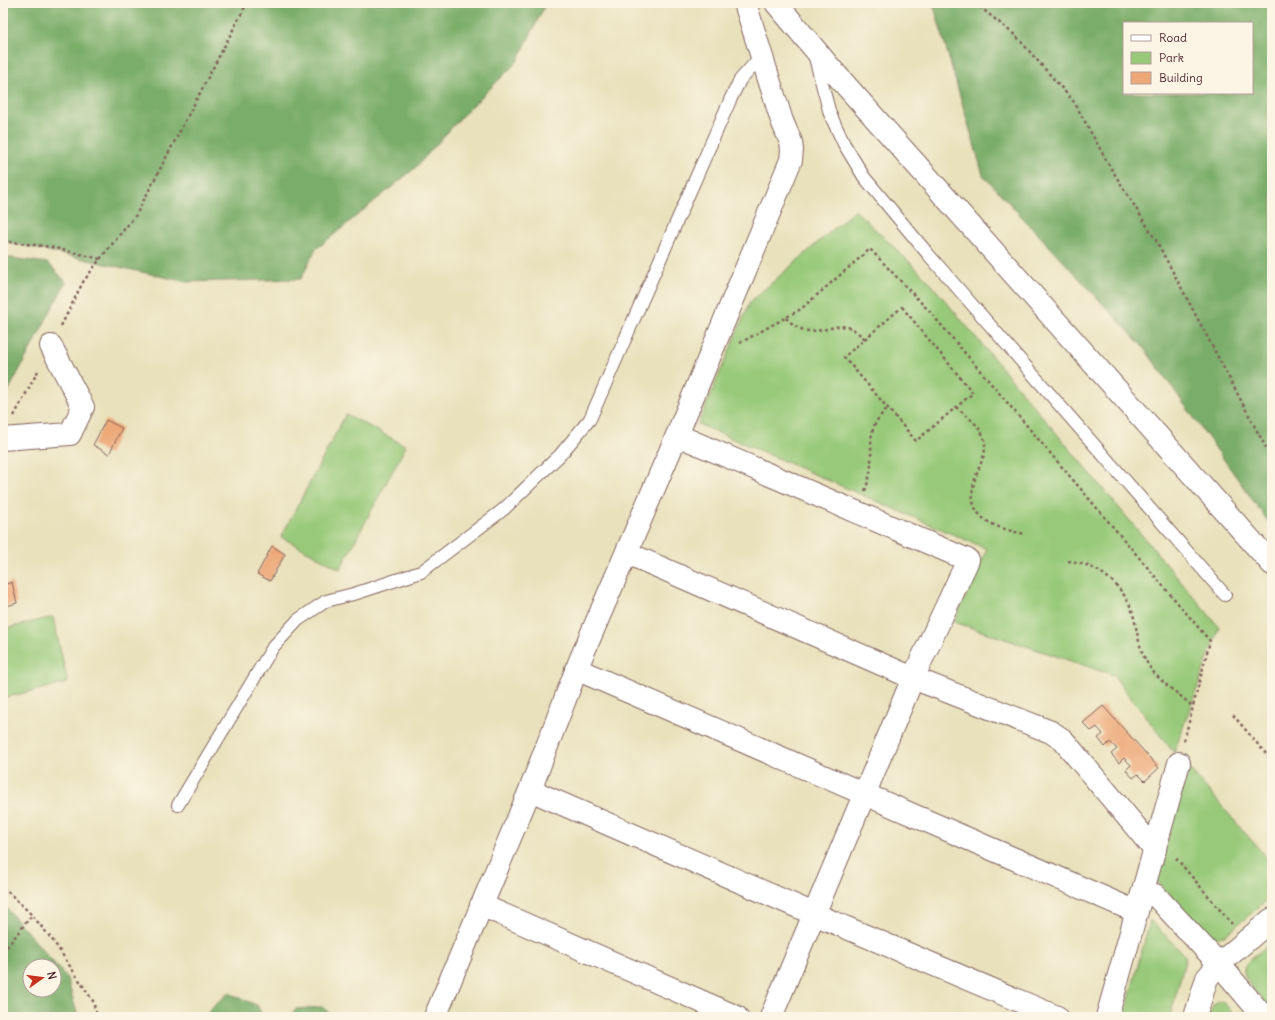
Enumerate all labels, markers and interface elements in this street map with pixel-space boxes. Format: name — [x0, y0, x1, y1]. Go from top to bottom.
legend — [1123, 22, 1253, 94]
text: Road — [1159, 30, 1187, 45]
text: Park — [1159, 50, 1184, 65]
text: Building — [1159, 70, 1203, 85]
north arrow — [22, 958, 62, 998]
text: N — [44, 970, 59, 981]

